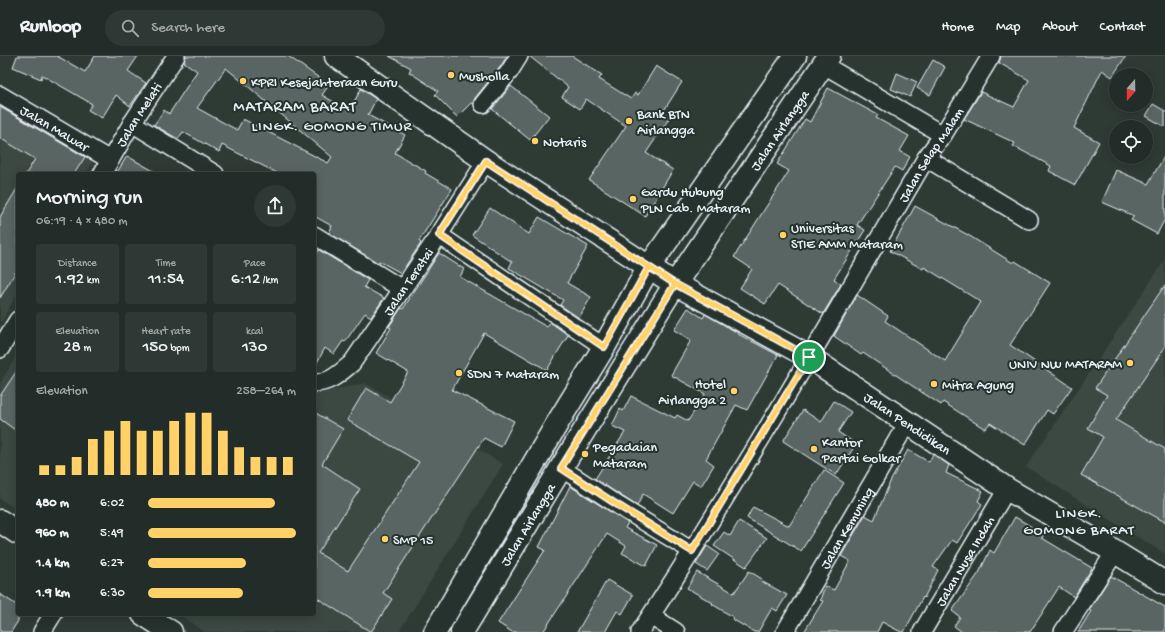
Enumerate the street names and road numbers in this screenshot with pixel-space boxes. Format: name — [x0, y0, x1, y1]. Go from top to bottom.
street label: Jalan Melati — [114, 80, 167, 151]
street label: Jalan Airlangga — [748, 87, 815, 175]
street label: Jalan Mawar — [16, 103, 92, 157]
street label: Jalan Selap Malam — [896, 105, 969, 206]
street label: Jalan Teratai — [381, 245, 439, 320]
street label: Jalan Pendidikan — [860, 390, 953, 460]
street label: Jalan Airlangga — [498, 480, 561, 570]
street label: Jalan Kemuning — [818, 485, 879, 573]
street label: Jalan Nusa Indah — [933, 514, 1000, 610]

